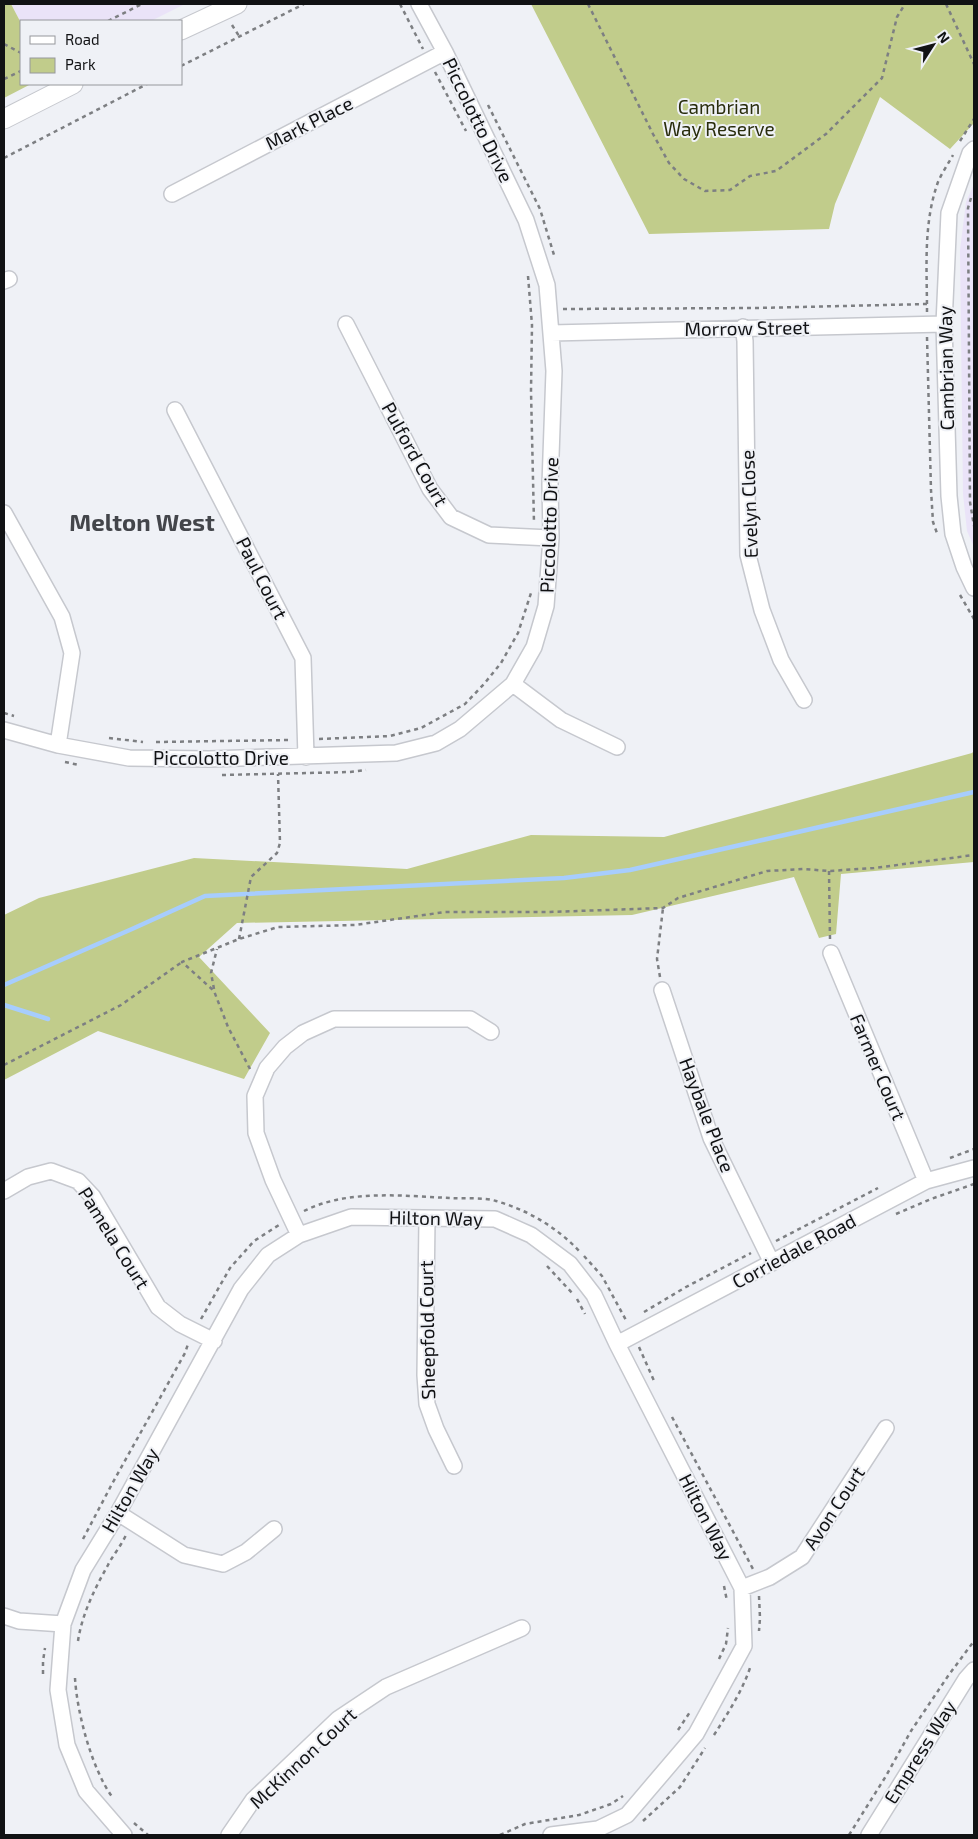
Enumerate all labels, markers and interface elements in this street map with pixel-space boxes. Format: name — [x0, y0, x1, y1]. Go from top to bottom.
legend — [20, 20, 182, 85]
north arrow — [908, 20, 958, 70]
text: N — [934, 28, 954, 46]
text: Road — [65, 30, 100, 48]
street label: Piccolotto Drive — [438, 54, 519, 186]
text: Park — [65, 55, 96, 73]
street label: Mark Place — [261, 91, 356, 154]
park label: Cambrian Way Reserve — [663, 95, 775, 140]
street label: Cambrian Way — [933, 305, 958, 431]
street label: Morrow Street — [684, 315, 810, 340]
street label: Pulford Court — [377, 398, 453, 510]
street label: Evelyn Close — [735, 449, 762, 559]
street label: Piccolotto Drive — [535, 457, 562, 593]
district label: Melton West — [69, 507, 215, 536]
street label: Paul Court — [232, 533, 293, 623]
street label: Piccolotto Drive — [153, 746, 289, 769]
street label: Farmer Court — [846, 1010, 911, 1124]
street label: Haybale Place — [675, 1054, 740, 1175]
street label: Pamela Court — [74, 1182, 155, 1293]
street label: Hilton Way — [389, 1205, 483, 1230]
street label: Corriedale Road — [728, 1208, 860, 1293]
street label: Sheepfold Court — [414, 1260, 439, 1400]
street label: Hilton Way — [96, 1443, 163, 1536]
street label: Avon Court — [798, 1462, 869, 1554]
street label: Hilton Way — [675, 1470, 738, 1564]
street label: Empress Way — [879, 1696, 960, 1808]
street label: McKinnon Court — [245, 1702, 361, 1813]

